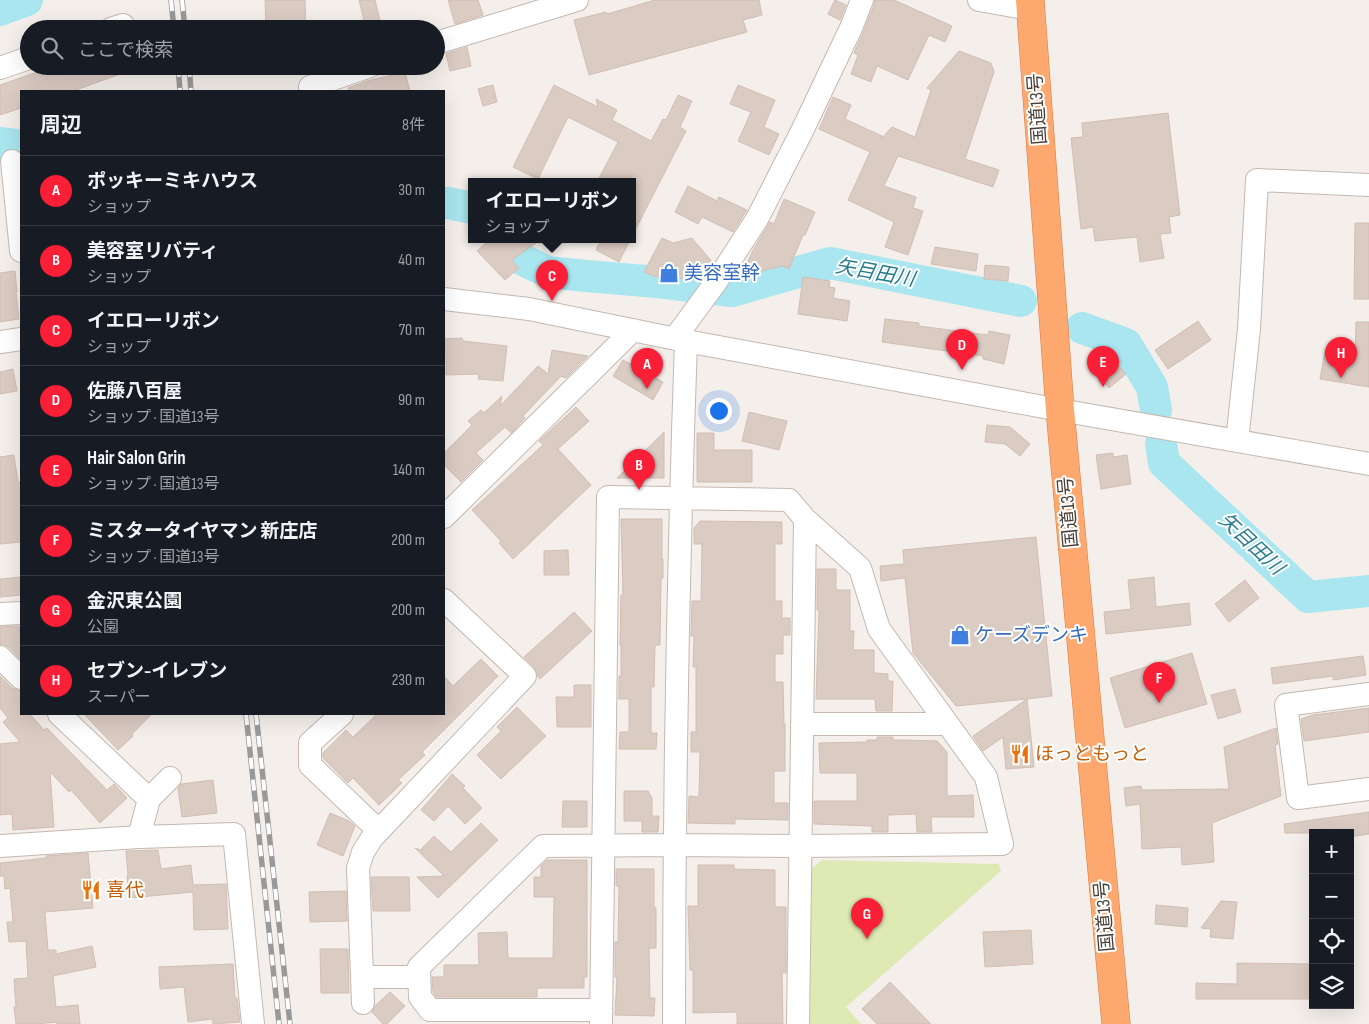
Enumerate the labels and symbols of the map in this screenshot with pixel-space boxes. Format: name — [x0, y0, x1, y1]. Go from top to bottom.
street label: 国道13号 — [1024, 72, 1052, 146]
water label: 矢目田川 — [834, 254, 918, 292]
pin: C — [536, 260, 568, 301]
shop icon: 美容室幹 — [658, 262, 680, 284]
place label: 美容室幹 — [684, 262, 760, 285]
pin: D — [946, 329, 978, 370]
pin: H — [1325, 337, 1357, 378]
pin: E — [1087, 346, 1119, 387]
pin: A — [631, 348, 663, 389]
your location — [706, 398, 732, 424]
pin: B — [623, 449, 655, 490]
street label: 国道13号 — [1054, 475, 1084, 549]
water label: 矢目田川 — [1214, 508, 1290, 581]
shop icon: ケーズデンキ — [949, 624, 971, 646]
place label: ケーズデンキ — [975, 624, 1088, 647]
pin: F — [1143, 662, 1175, 703]
restaurant icon: ほっともっと — [1009, 743, 1031, 765]
place label: ほっともっと — [1035, 743, 1149, 766]
restaurant icon: 喜代 — [80, 879, 102, 901]
place label: 喜代 — [106, 879, 144, 902]
street label: 国道13号 — [1090, 879, 1120, 953]
pin: G — [851, 898, 883, 939]

